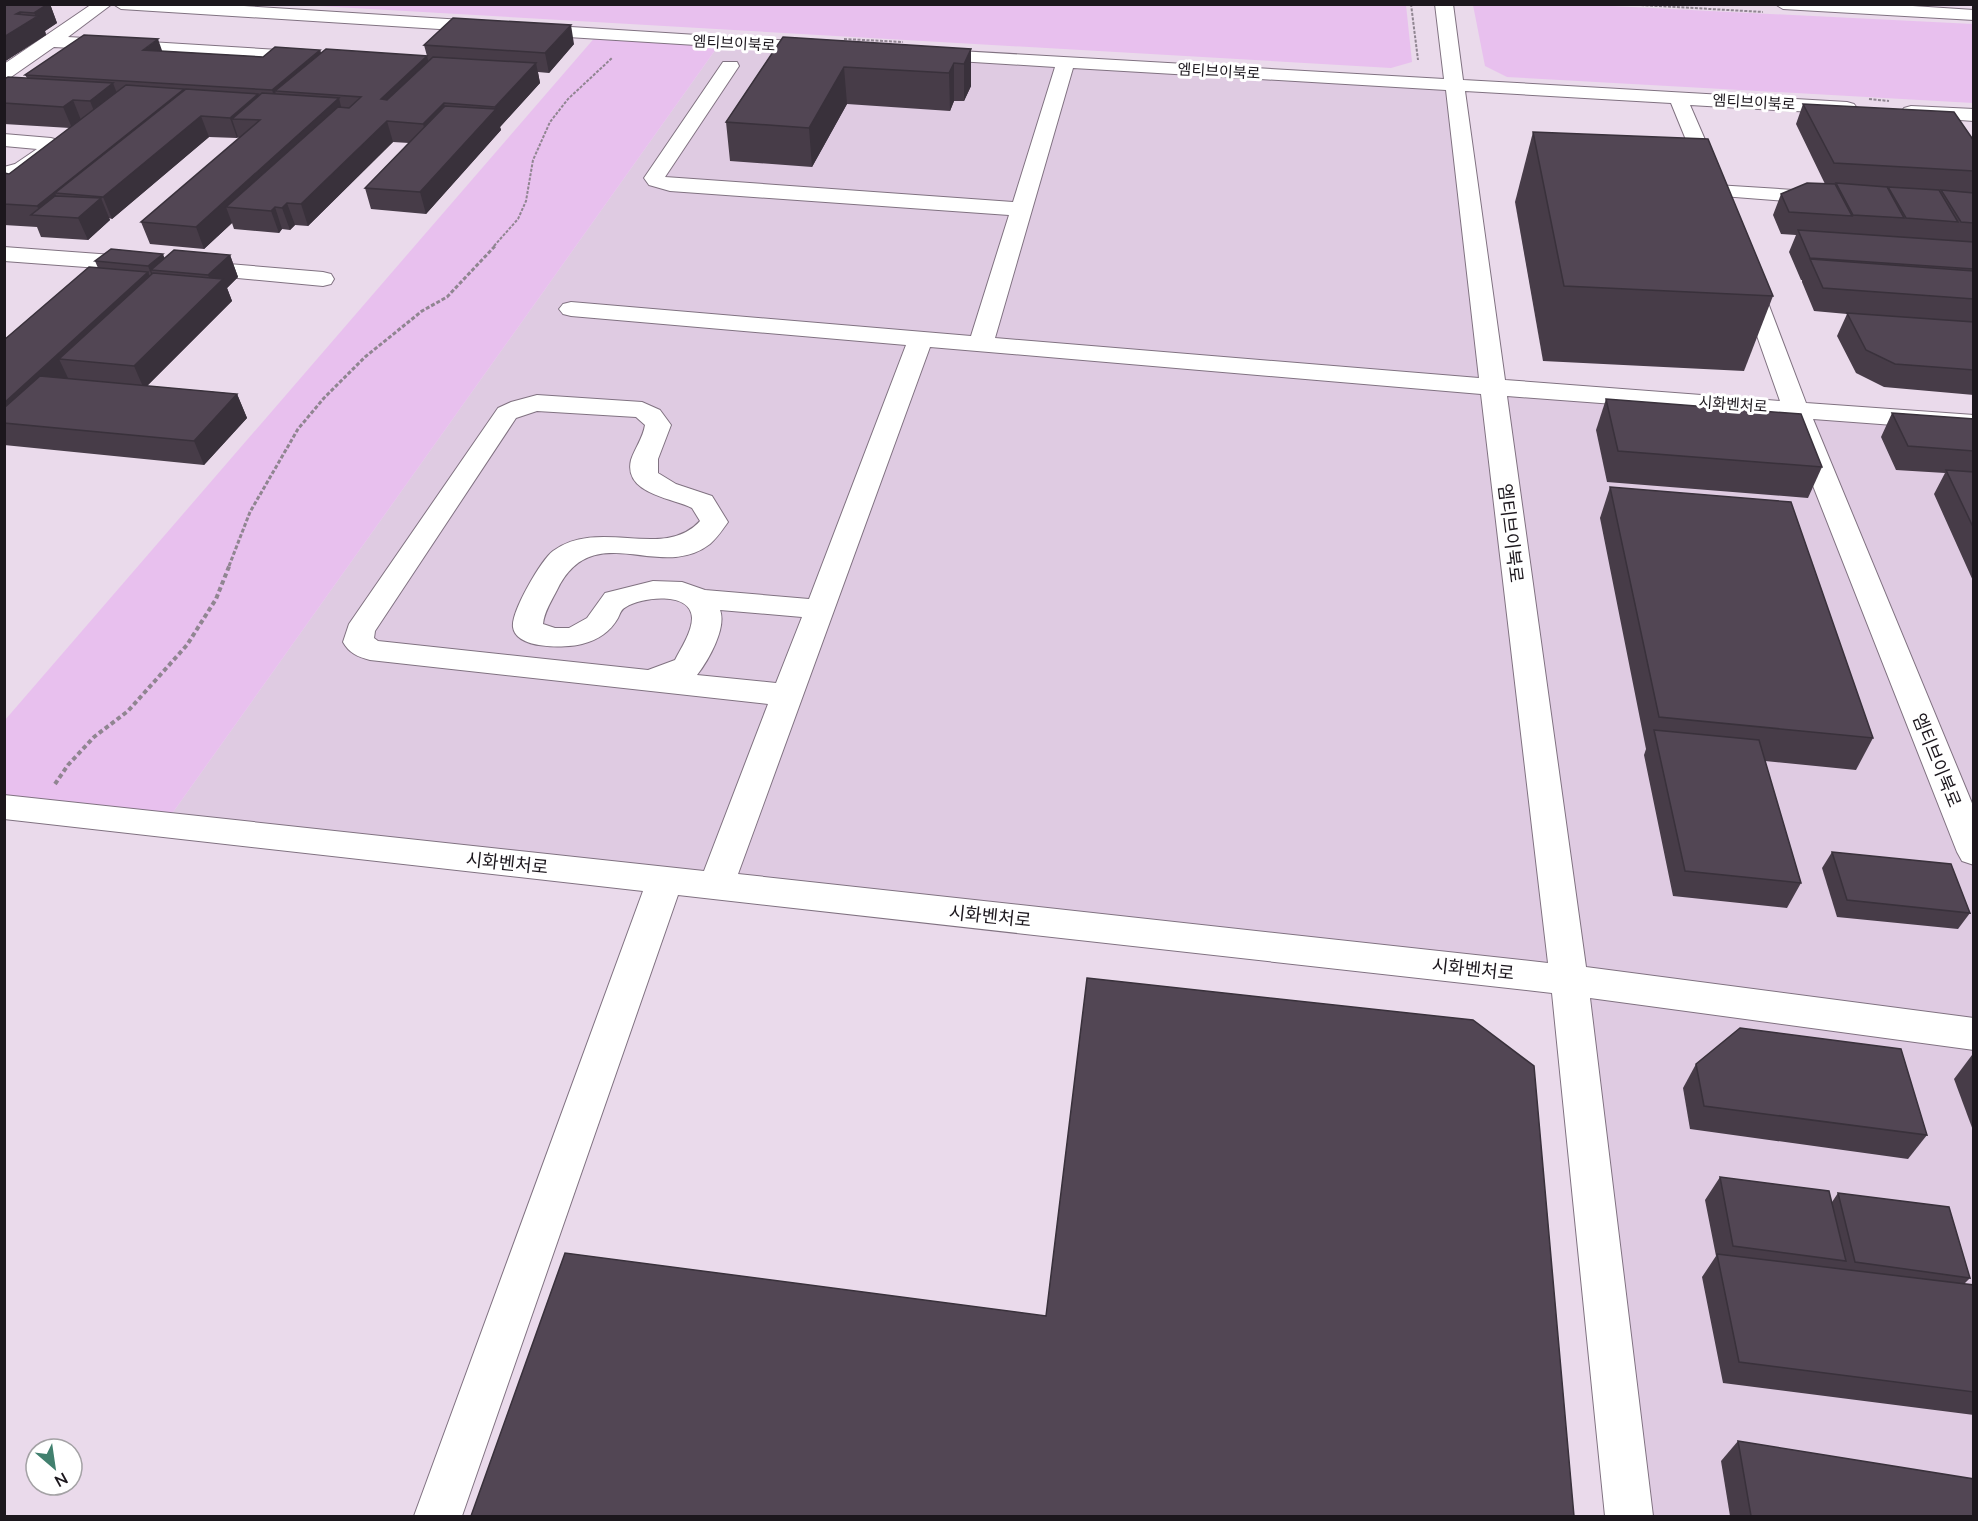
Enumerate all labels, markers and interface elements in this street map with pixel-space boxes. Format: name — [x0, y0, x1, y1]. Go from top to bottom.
street label: 엠티브이북로 — [692, 31, 776, 55]
street label: 엠티브이북로 — [1177, 59, 1261, 83]
street label: 엠티브이북로 — [1712, 90, 1796, 114]
street label: 시화벤처로 — [1698, 392, 1768, 416]
street label: 엠티브이북로 — [1494, 482, 1528, 584]
street label: 엠티브이북로 — [1908, 710, 1966, 810]
street label: 시화벤처로 — [465, 847, 549, 879]
street label: 시화벤처로 — [948, 900, 1032, 932]
street label: 시화벤처로 — [1431, 953, 1515, 985]
north arrow — [24, 1437, 84, 1497]
text: N — [51, 1468, 71, 1492]

